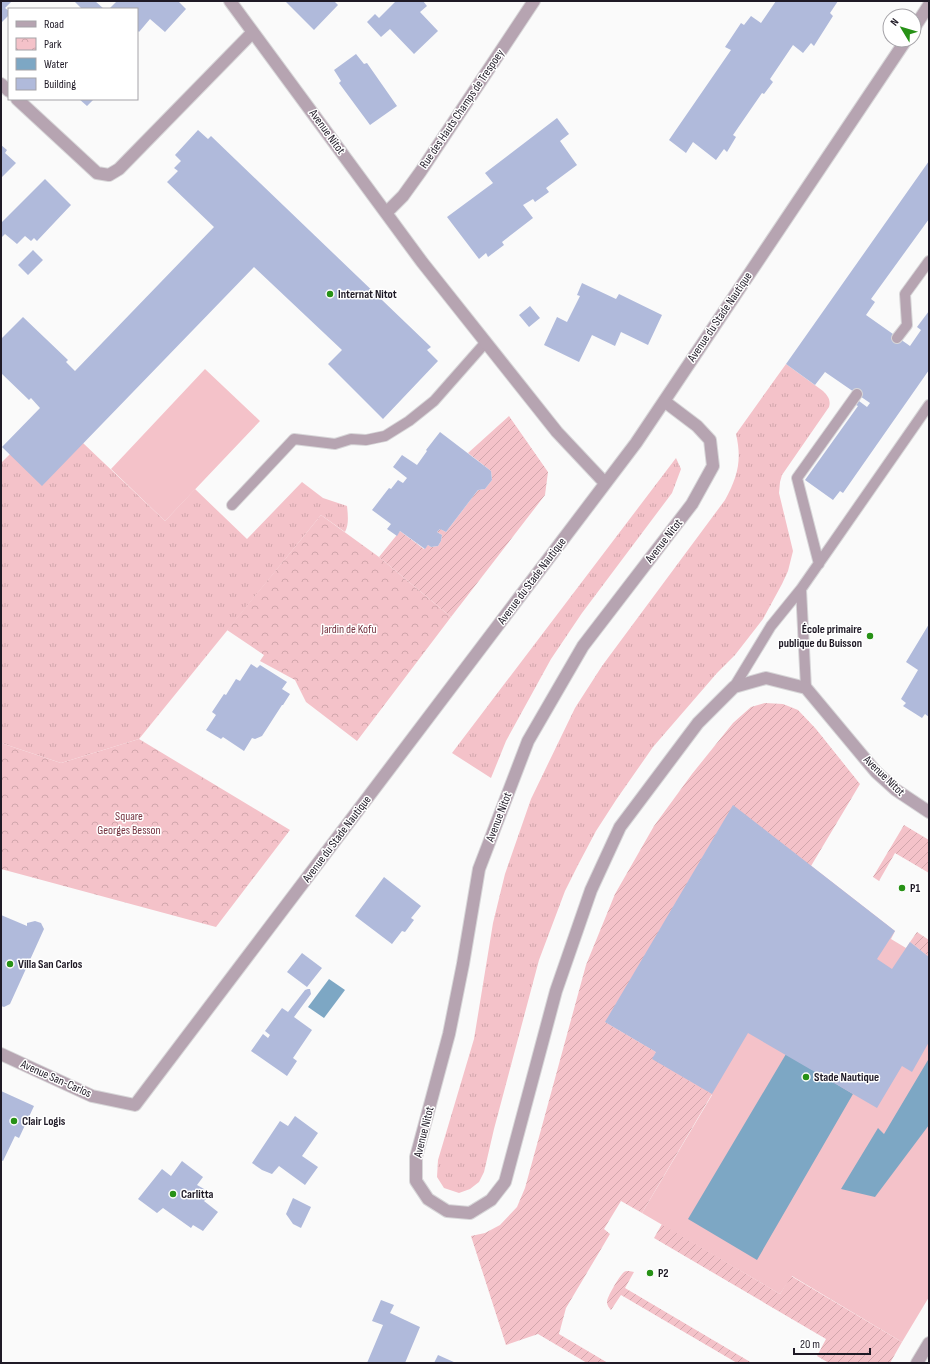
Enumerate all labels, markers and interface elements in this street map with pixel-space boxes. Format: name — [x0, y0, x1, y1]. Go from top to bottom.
legend — [8, 8, 138, 100]
north arrow — [882, 8, 922, 48]
text: N — [888, 16, 902, 28]
text: Road — [44, 17, 64, 32]
text: Park — [44, 37, 62, 52]
street label: Rue des Hauts Champs de Trespoey — [416, 46, 508, 172]
text: Water — [44, 57, 68, 72]
text: Building — [44, 77, 76, 92]
street label: Avenue Nitot — [305, 106, 348, 158]
street label: Avenue du Stade Nautique — [684, 269, 756, 365]
place label: Internat Nitot — [338, 287, 397, 302]
marker: Internat Nitot — [325, 289, 335, 299]
street label: Avenue Nitot — [642, 516, 686, 567]
street label: Avenue du Stade Nautique — [494, 535, 570, 628]
park label: Jardin de Kofu — [321, 622, 377, 637]
place label: École primaire publique du Buisson — [778, 622, 862, 651]
marker: École primaire publique du Buisson — [865, 631, 875, 641]
street label: Avenue Nitot — [859, 752, 908, 800]
street label: Avenue Nitot — [482, 790, 515, 845]
street label: Avenue du Stade Nautique — [299, 793, 375, 886]
park label: Square Georges Besson — [97, 809, 161, 838]
place label: P1 — [910, 881, 921, 896]
marker: P1 — [897, 883, 907, 893]
place label: Villa San Carlos — [18, 957, 83, 972]
marker: Villa San Carlos — [5, 959, 15, 969]
street label: Avenue San-Carlos — [17, 1056, 94, 1101]
place label: Stade Nautique — [814, 1070, 879, 1085]
marker: Stade Nautique — [801, 1072, 811, 1082]
street label: Avenue Nitot — [410, 1105, 438, 1160]
place label: Clair Logis — [22, 1114, 66, 1129]
marker: Clair Logis — [9, 1116, 19, 1126]
place label: Carlitta — [181, 1187, 214, 1202]
marker: Carlitta — [168, 1189, 178, 1199]
place label: P2 — [658, 1266, 669, 1281]
marker: P2 — [645, 1268, 655, 1278]
scale bar — [794, 1330, 870, 1356]
text: 20 m — [800, 1337, 820, 1352]

